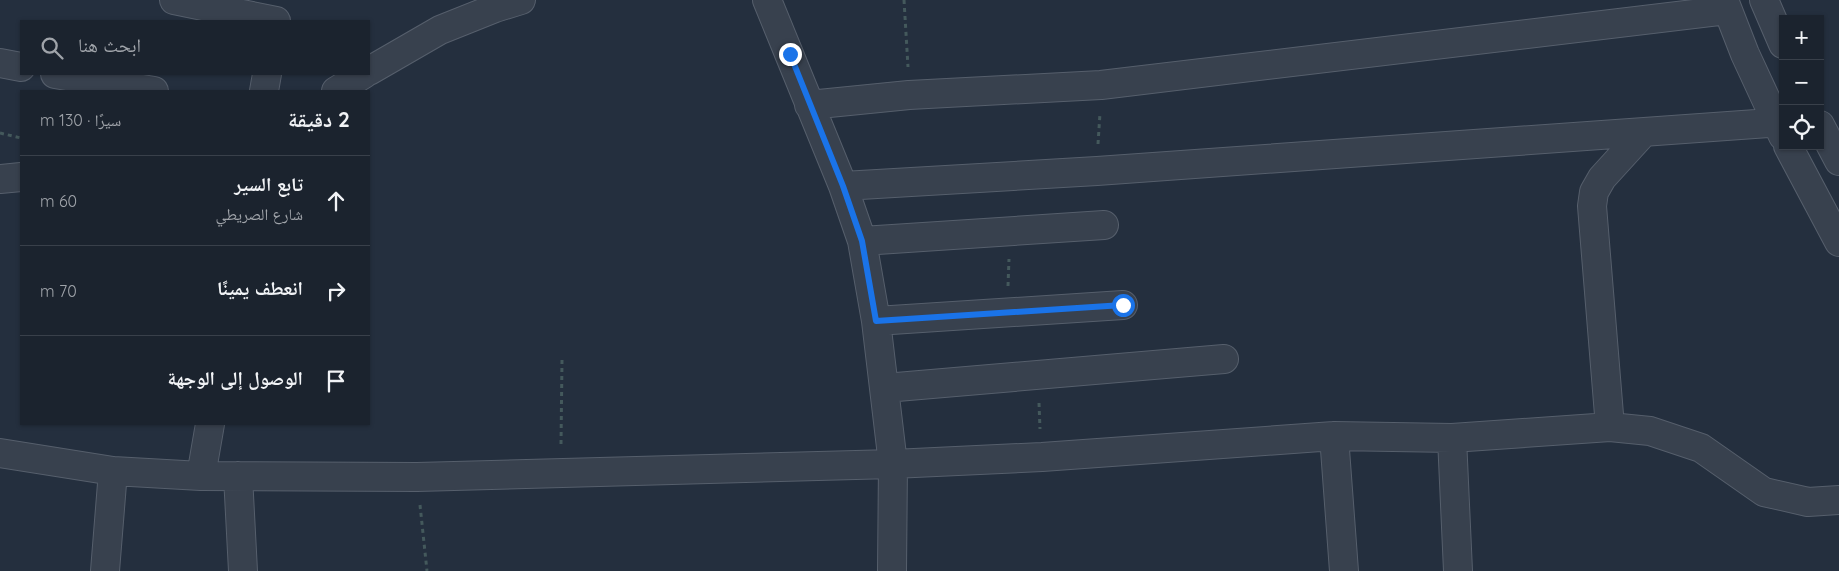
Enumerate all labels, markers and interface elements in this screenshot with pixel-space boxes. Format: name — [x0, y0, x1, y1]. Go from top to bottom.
map controls — [1779, 15, 1824, 150]
button: + — [1779, 15, 1824, 60]
search box — [20, 20, 370, 75]
text: ابحث هنا — [78, 33, 141, 57]
icon: search — [38, 34, 66, 62]
route end — [779, 43, 802, 66]
button: − — [1779, 60, 1824, 105]
button: locate — [1779, 105, 1824, 150]
text: 2 دقيقة — [288, 106, 350, 132]
text: سيرًا · 130 m — [40, 110, 121, 130]
text: تابع السير — [234, 172, 303, 196]
icon: ahead — [322, 187, 350, 215]
text: 60 m — [40, 191, 77, 211]
text: شارع الصريطي — [216, 204, 303, 224]
text: انعطف يمينًا — [217, 276, 303, 300]
icon: right — [322, 277, 350, 305]
text: 70 m — [40, 281, 77, 301]
route start — [1112, 294, 1135, 317]
text: الوصول إلى الوجهة — [167, 366, 303, 390]
icon: arrive — [322, 367, 350, 395]

